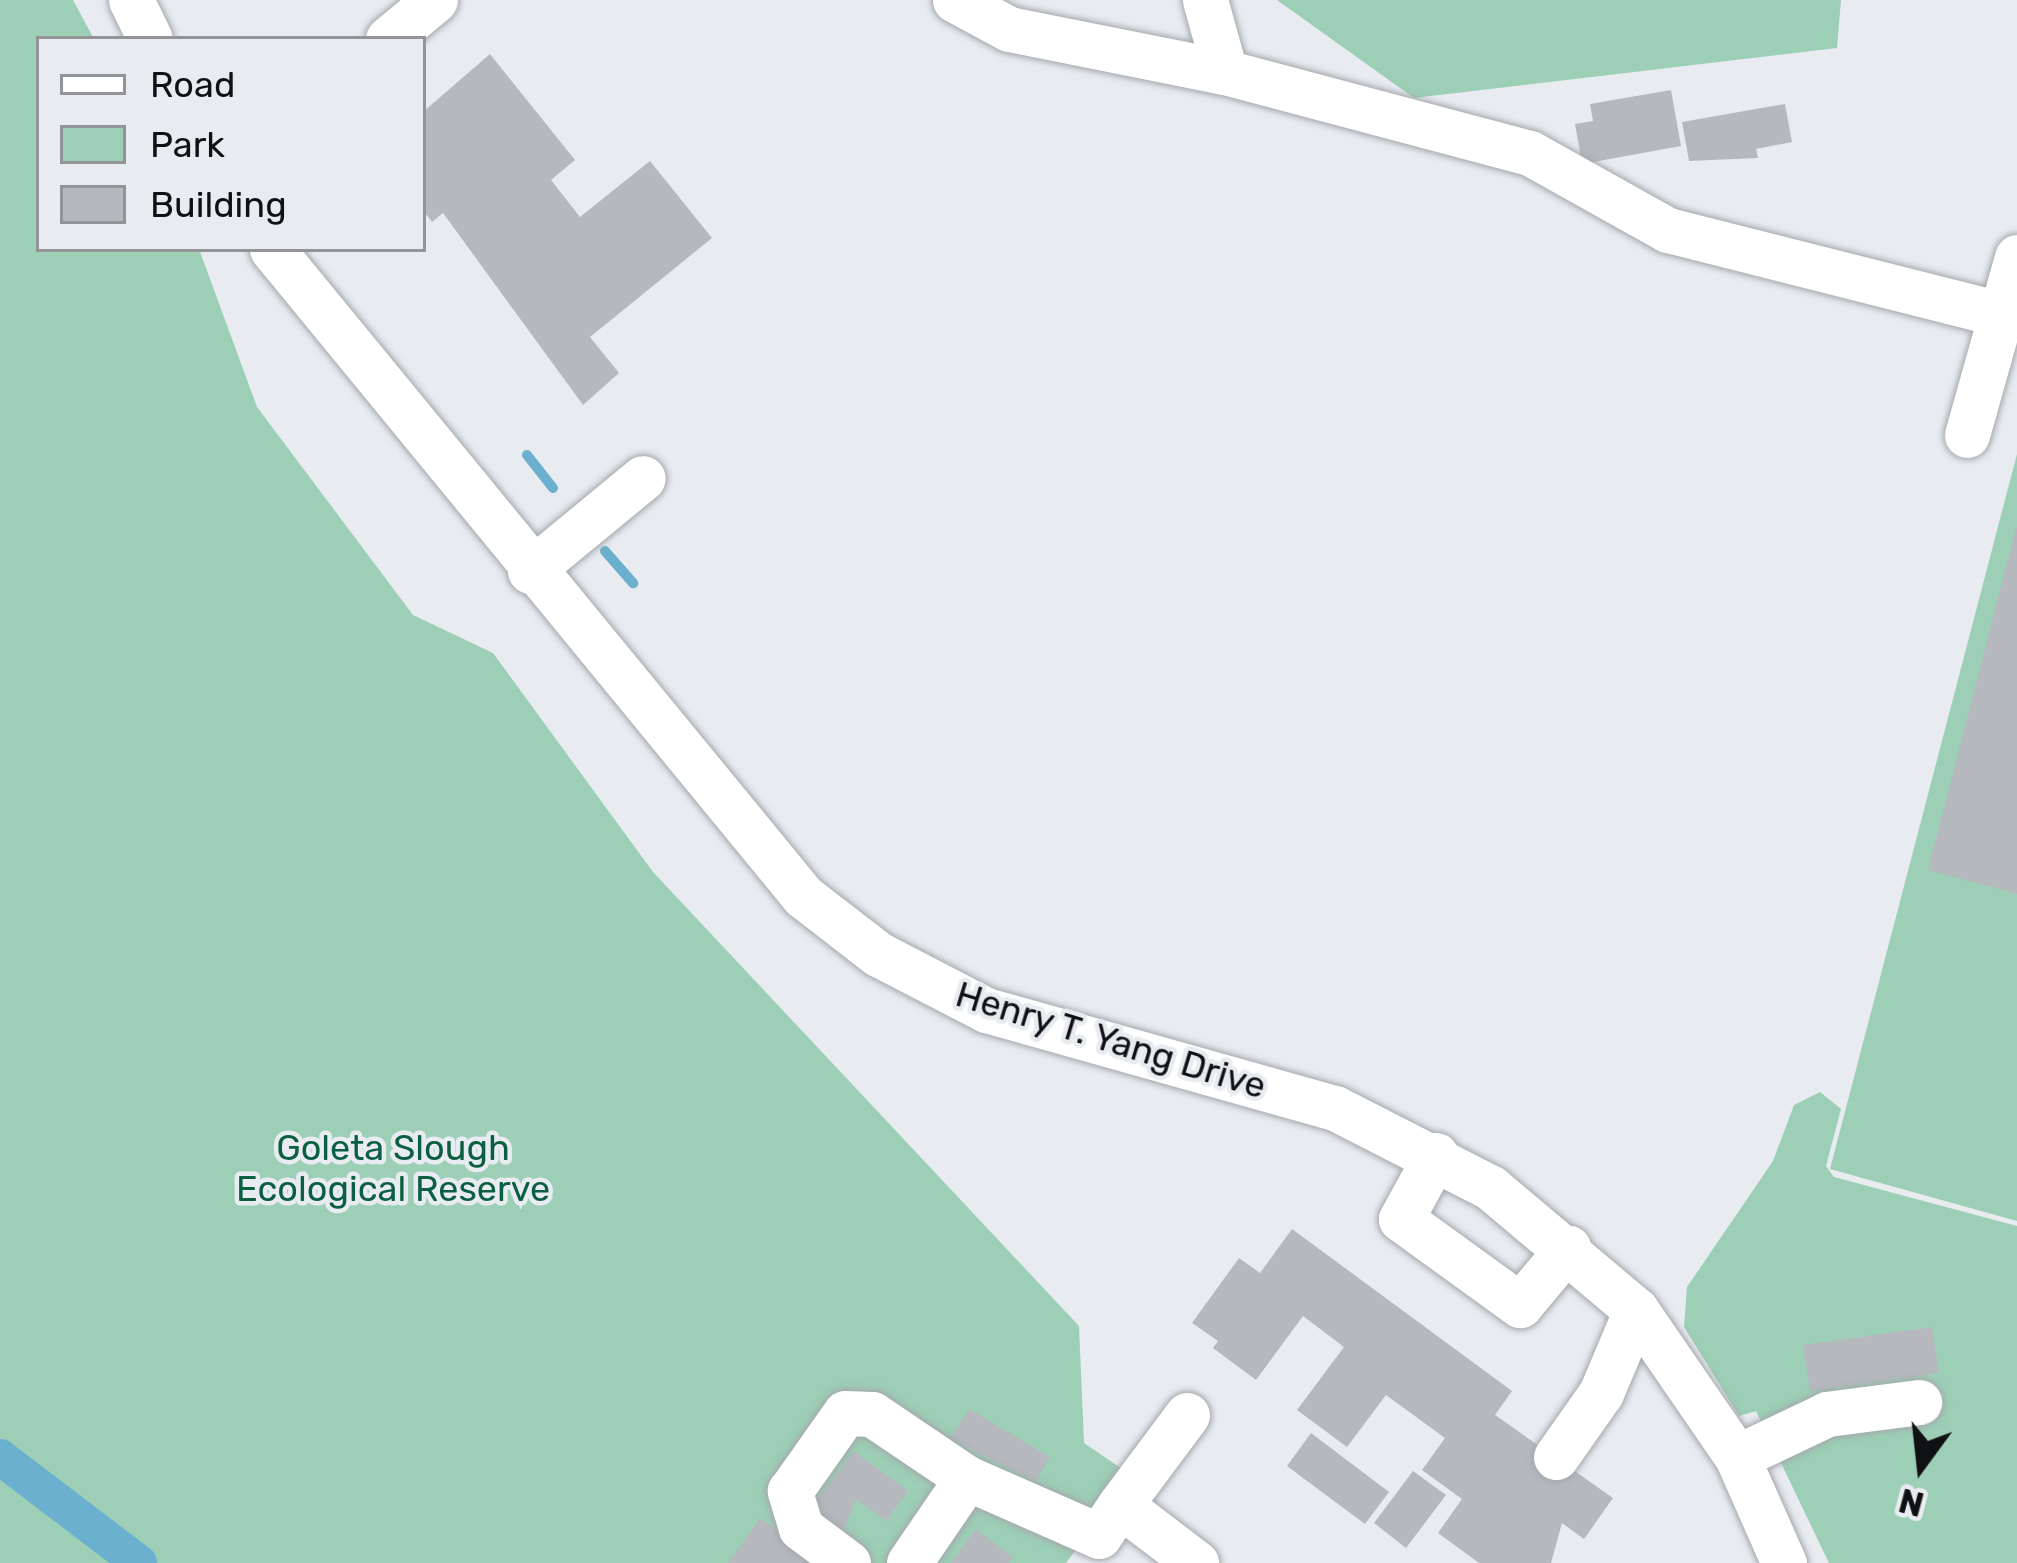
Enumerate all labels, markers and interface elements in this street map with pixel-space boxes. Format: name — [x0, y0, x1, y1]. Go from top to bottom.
legend — [36, 36, 426, 252]
text: Road — [150, 63, 235, 106]
text: Park — [150, 123, 225, 166]
text: Building — [150, 183, 287, 226]
street label: Henry T. Yang Drive — [949, 972, 1273, 1108]
park label: Goleta Slough Ecological Reserve — [236, 1125, 550, 1210]
north arrow — [1861, 1407, 1981, 1527]
text: N — [1895, 1480, 1928, 1524]

